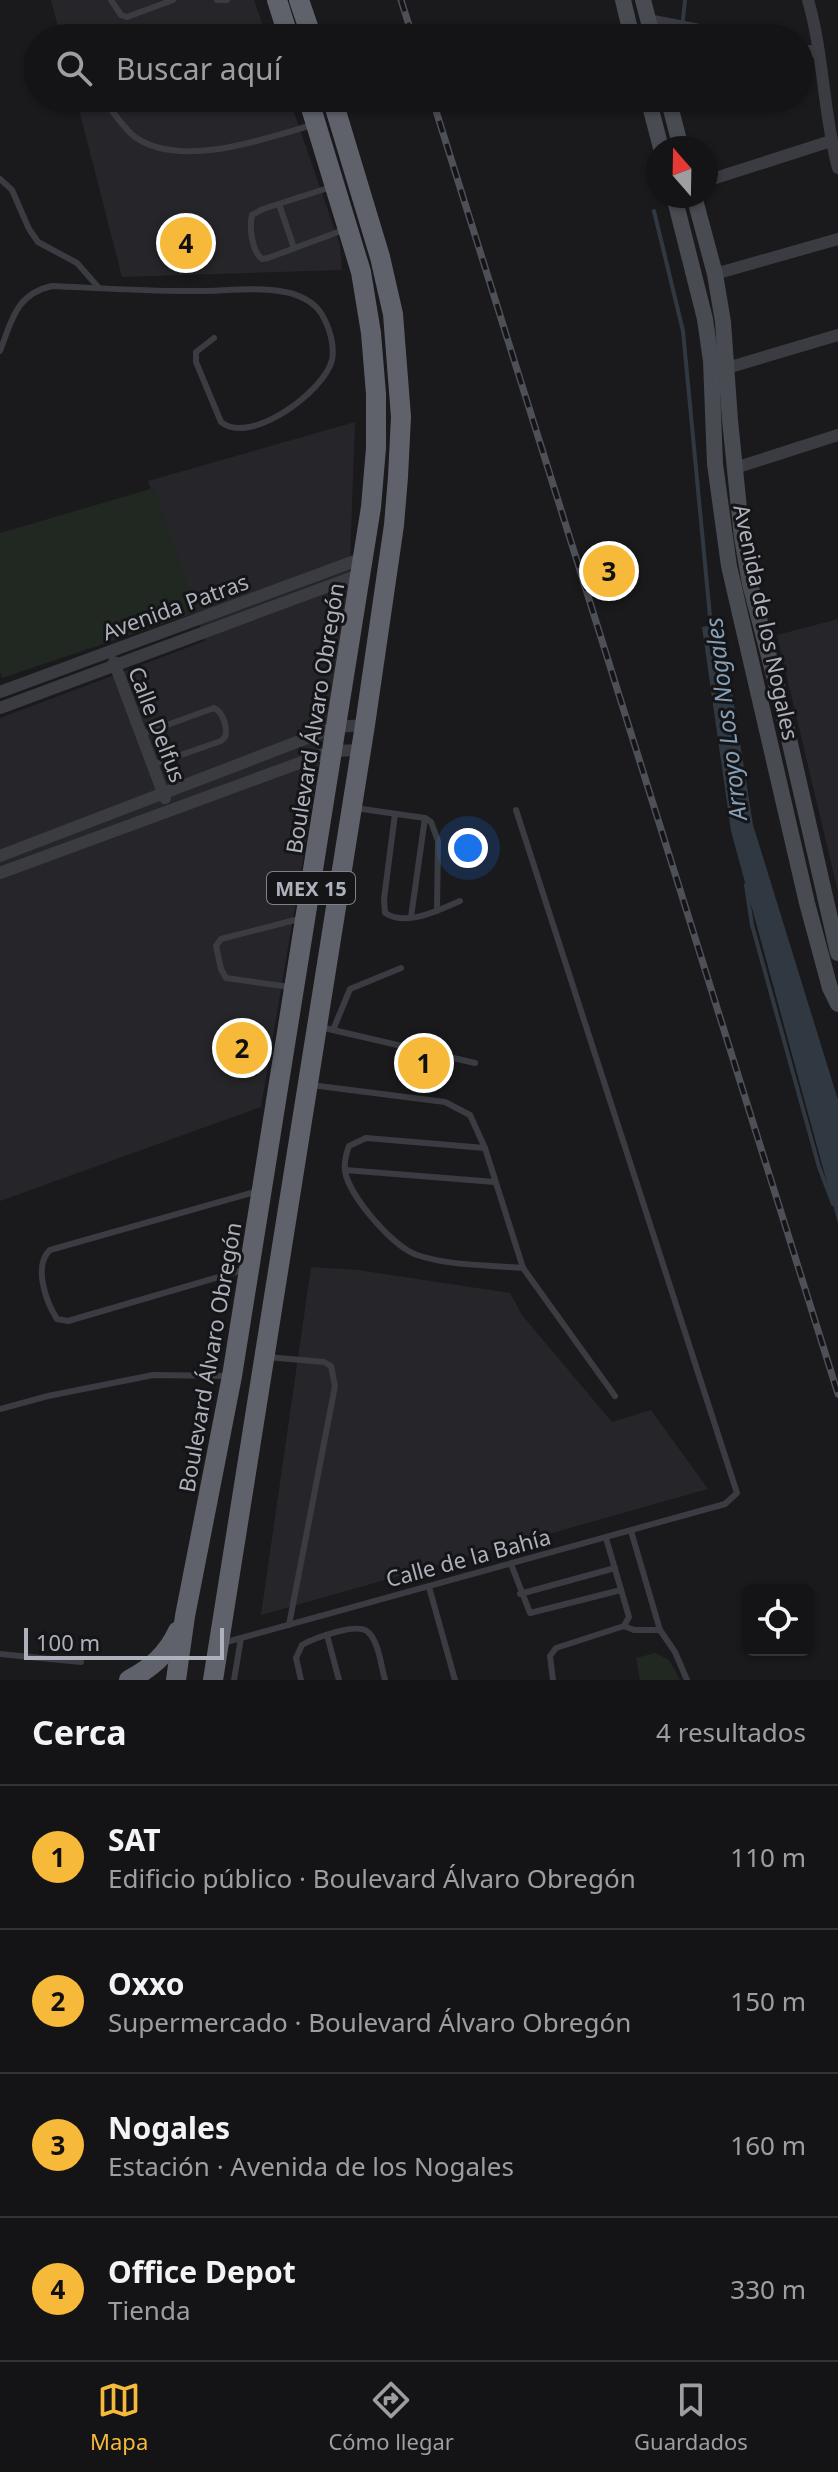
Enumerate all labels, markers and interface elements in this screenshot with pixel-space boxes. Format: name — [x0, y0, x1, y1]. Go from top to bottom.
search box — [24, 24, 814, 112]
icon: search — [52, 46, 96, 90]
text: Buscar aquí — [116, 48, 281, 89]
north arrow — [646, 136, 718, 208]
pin: 4 — [160, 213, 212, 273]
street label: Avenida de los Nogales — [727, 502, 807, 742]
pin: 3 — [583, 541, 635, 601]
street label: Avenida Patras — [98, 566, 252, 646]
street label: Boulevard Álvaro Obregón — [278, 581, 350, 855]
water label: Arroyo Los Nogales — [696, 616, 754, 824]
street label: Calle Delfus — [122, 662, 194, 786]
your location — [448, 828, 488, 868]
road number: MEX 15 — [267, 872, 355, 904]
pin: 2 — [216, 1018, 268, 1078]
pin: 1 — [398, 1033, 450, 1093]
street label: Boulevard Álvaro Obregón — [170, 1220, 248, 1494]
street label: Calle de la Bahía — [382, 1521, 554, 1593]
map controls — [742, 1584, 814, 1656]
button: locate — [742, 1584, 814, 1656]
scale bar — [24, 1624, 224, 1660]
text: 100 m — [36, 1627, 100, 1657]
text: Cerca — [32, 1709, 127, 1755]
text: 4 resultados — [656, 1714, 806, 1750]
text: SAT — [108, 1819, 161, 1860]
text: 1 — [51, 1839, 65, 1875]
text: 110 m — [730, 1839, 806, 1875]
text: Edificio público · Boulevard Álvaro Obregón — [108, 1860, 636, 1896]
text: Oxxo — [108, 1963, 185, 2004]
text: 2 — [51, 1983, 65, 2019]
text: 150 m — [730, 1983, 806, 2019]
text: Supermercado · Boulevard Álvaro Obregón — [108, 2004, 631, 2040]
text: Nogales — [108, 2107, 230, 2148]
text: 3 — [51, 2127, 65, 2163]
text: 160 m — [730, 2127, 806, 2163]
text: Estación · Avenida de los Nogales — [108, 2148, 514, 2184]
text: Office Depot — [108, 2251, 296, 2292]
text: 4 — [51, 2271, 65, 2307]
text: 330 m — [730, 2271, 806, 2307]
text: Tienda — [108, 2292, 190, 2328]
tab: Mapa — [90, 2378, 148, 2456]
tab: Cómo llegar — [328, 2378, 454, 2456]
tab: Guardados — [634, 2378, 748, 2456]

